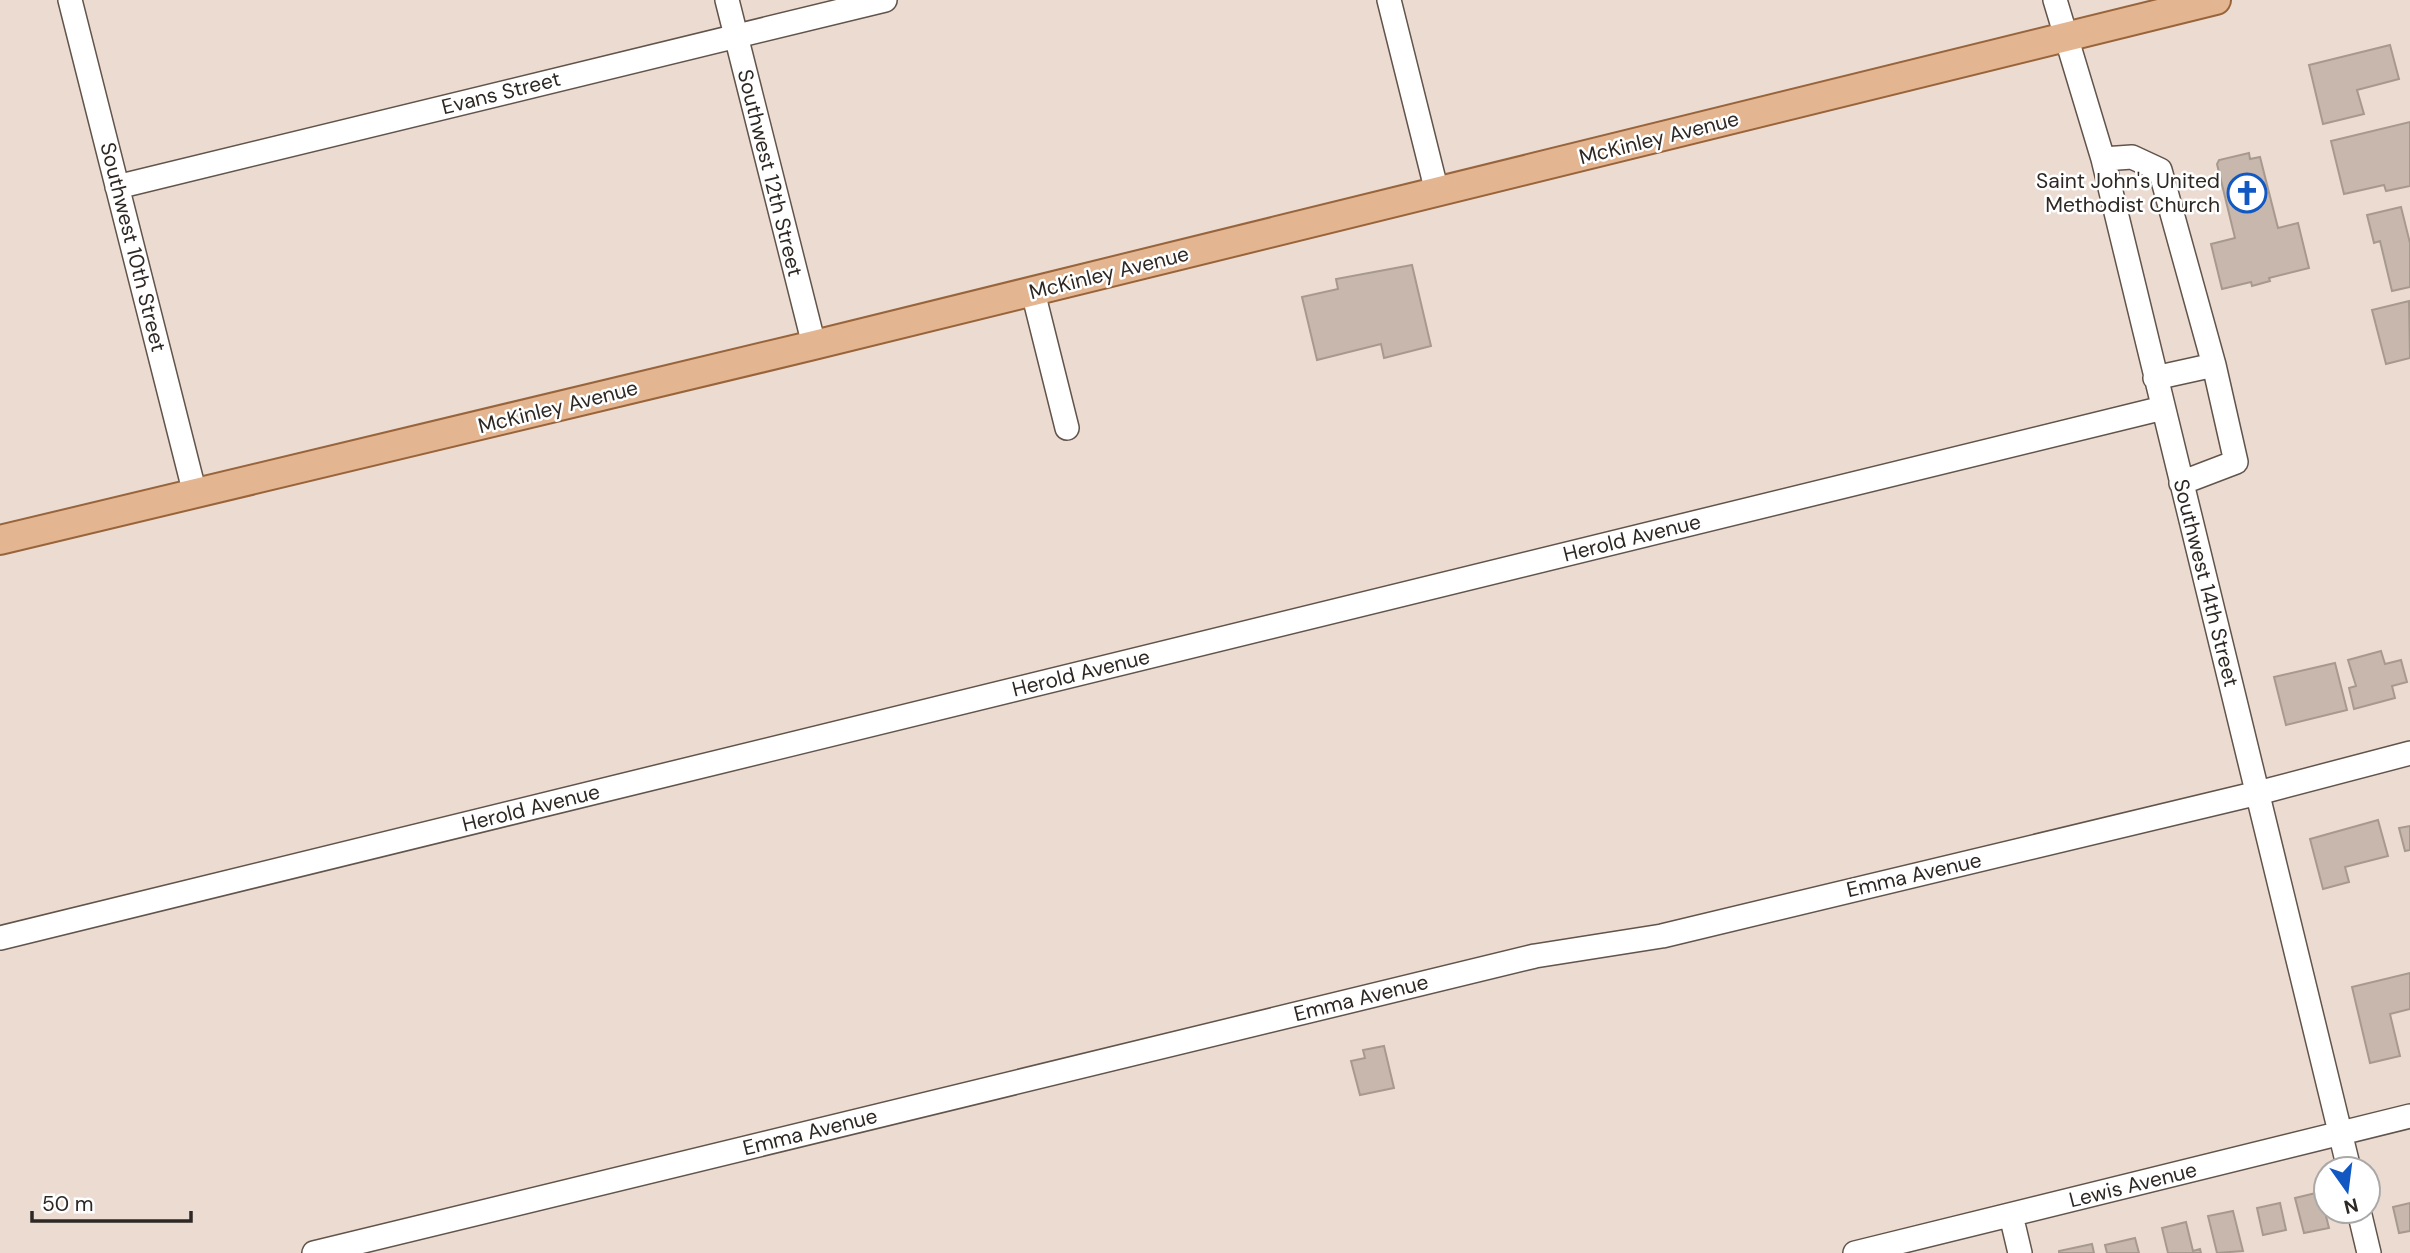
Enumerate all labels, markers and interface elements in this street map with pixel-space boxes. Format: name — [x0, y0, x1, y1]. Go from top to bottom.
street label: Evans Street — [439, 65, 563, 121]
street label: Southwest 12th Street — [731, 67, 809, 279]
street label: McKinley Avenue — [1576, 105, 1742, 171]
street label: Southwest 10th Street — [93, 139, 173, 355]
place label: Saint John's United Methodist Church — [2036, 167, 2220, 219]
church icon: Saint John's United Methodist Church — [2226, 172, 2268, 214]
street label: McKinley Avenue — [1026, 240, 1192, 306]
street label: McKinley Avenue — [475, 374, 641, 440]
street label: Southwest 14th Street — [2167, 476, 2245, 690]
street label: Herold Avenue — [1560, 507, 1704, 569]
street label: Herold Avenue — [1009, 642, 1153, 704]
street label: Herold Avenue — [459, 777, 603, 839]
street label: Emma Avenue — [1844, 846, 1984, 904]
street label: Emma Avenue — [1291, 968, 1431, 1028]
street label: Emma Avenue — [740, 1102, 880, 1162]
north arrow — [2312, 1155, 2382, 1225]
street label: Lewis Avenue — [2066, 1156, 2200, 1214]
scale bar — [32, 1180, 191, 1224]
text: 50 m — [42, 1190, 93, 1218]
text: N — [2341, 1192, 2361, 1220]

